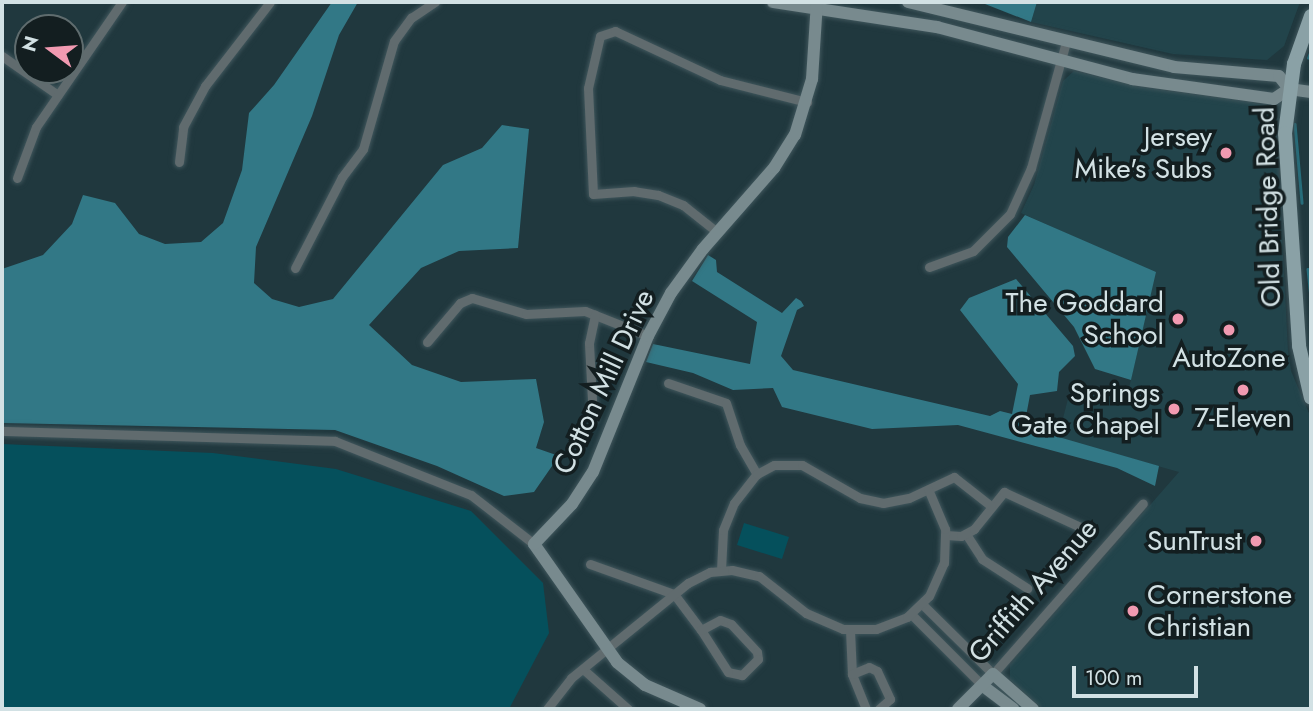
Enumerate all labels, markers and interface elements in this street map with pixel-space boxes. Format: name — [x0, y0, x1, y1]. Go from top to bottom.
north arrow — [14, 14, 84, 84]
text: N — [15, 33, 45, 55]
street label: Old Bridge Road — [1248, 106, 1288, 308]
place label: Jersey Mike's Subs — [1074, 120, 1212, 186]
marker: Jersey Mike's Subs — [1218, 145, 1234, 161]
street label: Cotton Mill Drive — [547, 284, 661, 480]
place label: The Goddard School — [1006, 286, 1164, 352]
marker: The Goddard School — [1170, 311, 1186, 327]
marker: AutoZone — [1221, 322, 1237, 338]
place label: AutoZone — [1172, 341, 1286, 375]
place label: Springs Gate Chapel — [1011, 376, 1160, 442]
marker: 7-Eleven — [1235, 382, 1251, 398]
marker: Springs Gate Chapel — [1166, 401, 1182, 417]
place label: 7-Eleven — [1194, 401, 1292, 435]
street label: Griffith Avenue — [962, 512, 1104, 670]
place label: SunTrust — [1147, 524, 1242, 558]
marker: SunTrust — [1248, 533, 1264, 549]
place label: Cornerstone Christian — [1147, 578, 1292, 644]
marker: Cornerstone Christian — [1125, 603, 1141, 619]
scale bar — [1075, 652, 1201, 696]
text: 100 m — [1085, 663, 1142, 693]

